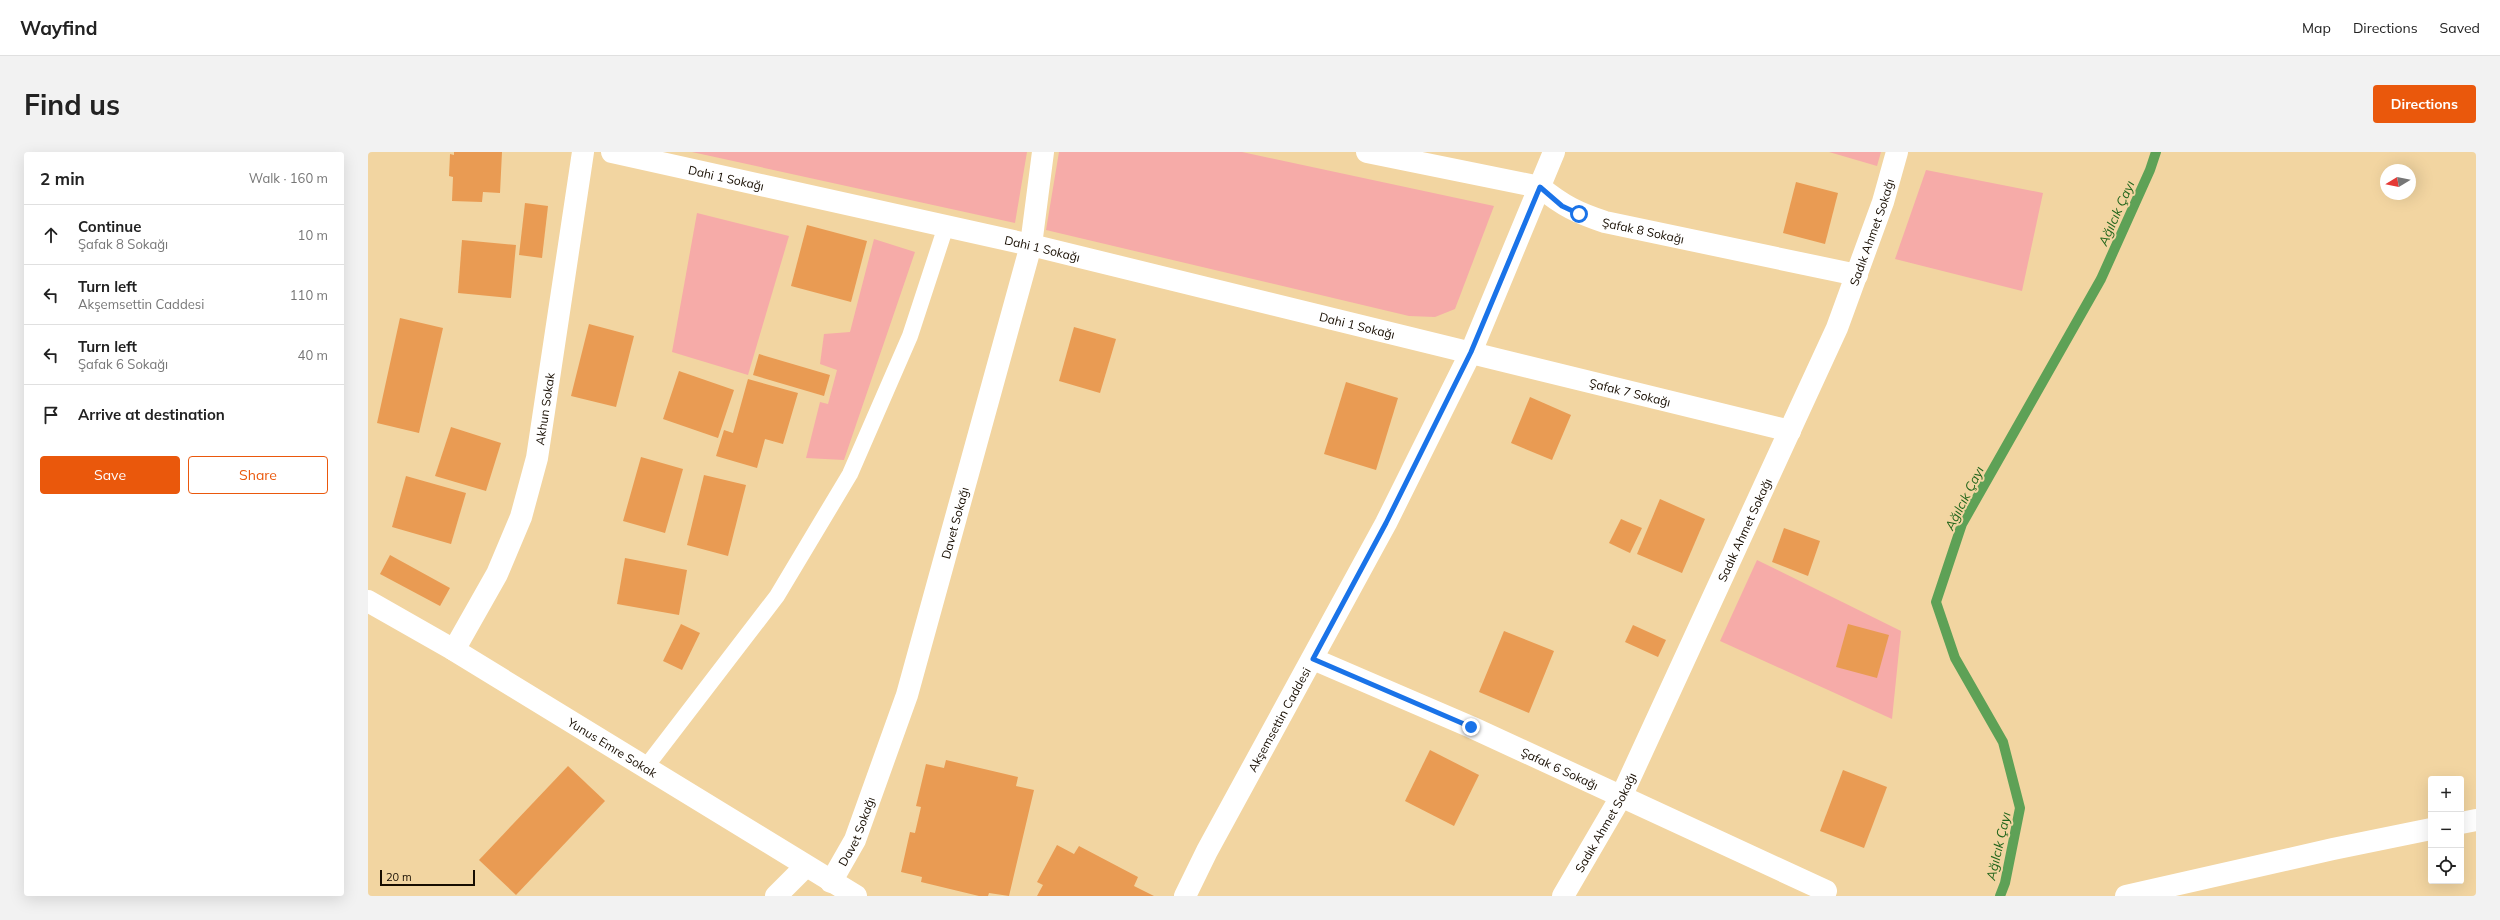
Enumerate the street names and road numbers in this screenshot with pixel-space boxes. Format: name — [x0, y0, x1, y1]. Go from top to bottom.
street label: Dahi 1 Sokağı — [687, 162, 766, 193]
street label: Sadık Ahmet Sokağı — [1846, 177, 1897, 288]
street label: Şafak 8 Sokağı — [1601, 214, 1686, 246]
street label: Dahi 1 Sokağı — [1003, 232, 1082, 264]
street label: Dahi 1 Sokağı — [1318, 308, 1396, 341]
street label: Akhun Sokak — [532, 371, 557, 446]
street label: Şafak 7 Sokağı — [1588, 375, 1672, 409]
street label: Sadık Ahmet Sokağı — [1714, 476, 1774, 584]
street label: Davet Sokağı — [937, 485, 972, 561]
street label: Akşemsettin Caddesi — [1244, 664, 1313, 774]
street label: Yunus Emre Sokak — [564, 714, 661, 781]
street label: Şafak 6 Sokağı — [1519, 744, 1601, 792]
street label: Sadık Ahmet Sokağı — [1571, 770, 1639, 875]
street label: Davet Sokağı — [834, 794, 877, 868]

